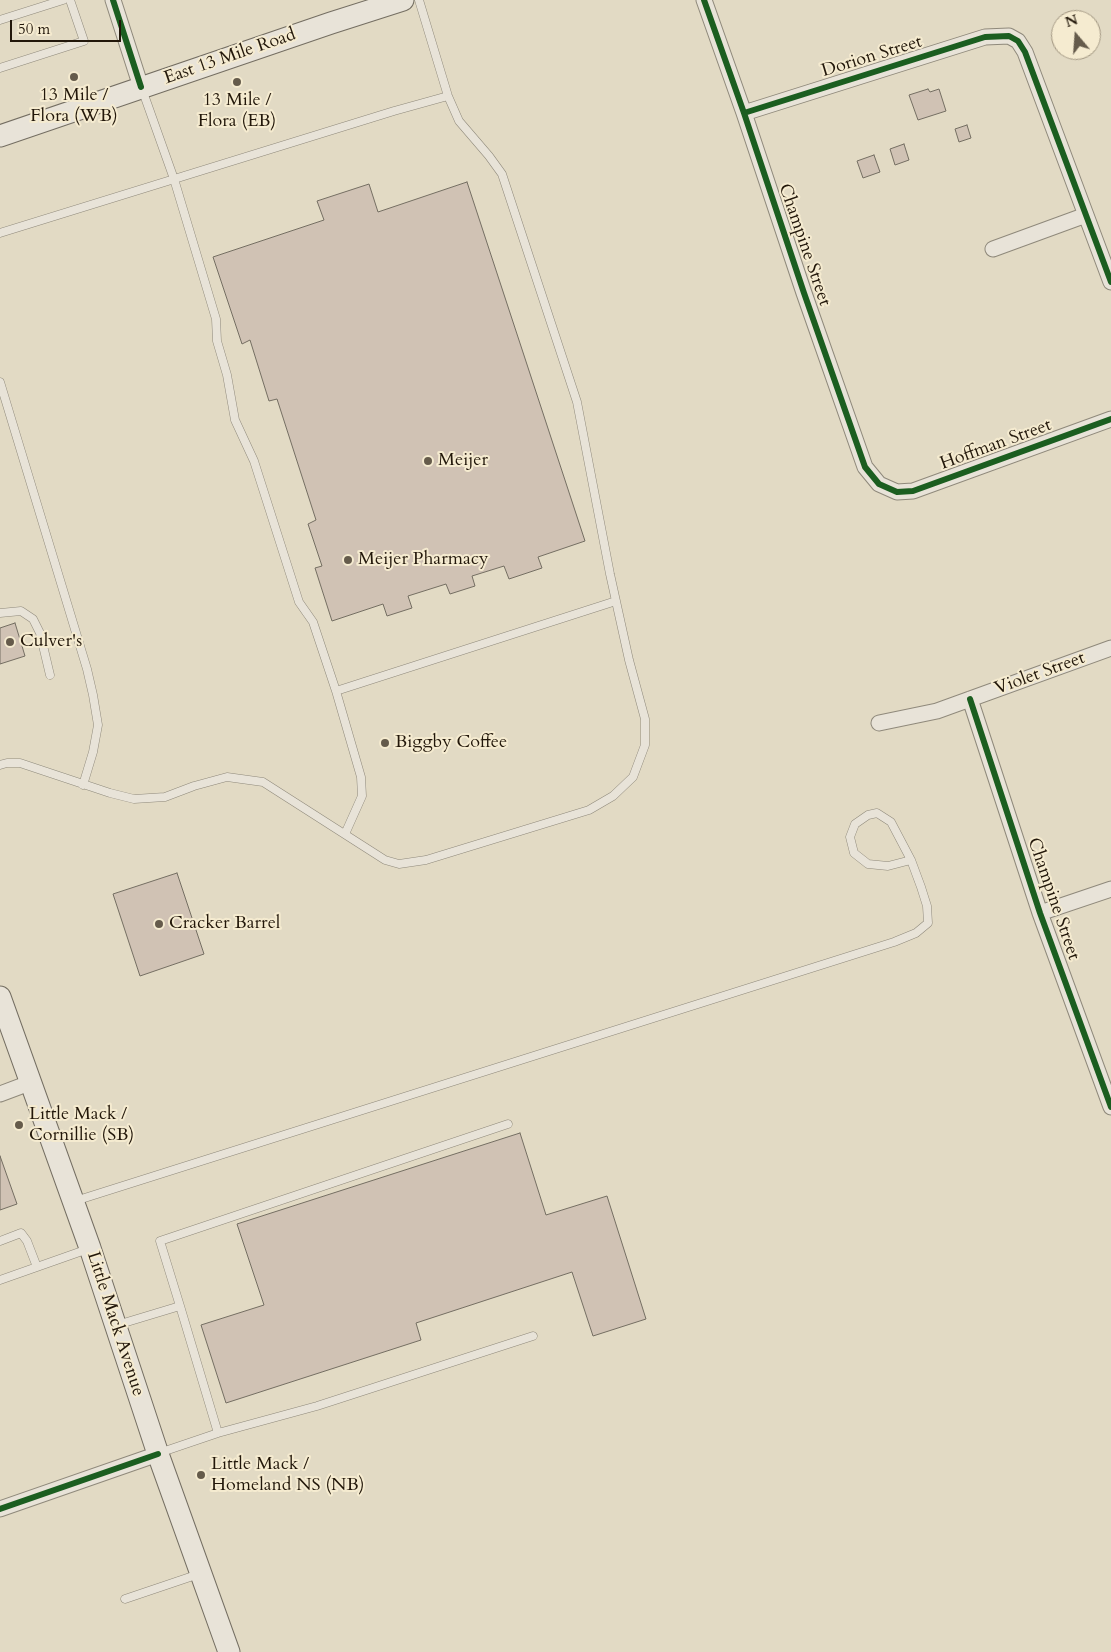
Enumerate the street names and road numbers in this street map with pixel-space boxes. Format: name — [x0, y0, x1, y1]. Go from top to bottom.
street label: East 13 Mile Road — [161, 24, 299, 90]
street label: Dorion Street — [819, 31, 925, 83]
street label: Champine Street — [773, 181, 835, 309]
street label: Hoffman Street — [937, 415, 1055, 475]
street label: Violet Street — [992, 648, 1088, 700]
street label: Champine Street — [1022, 835, 1084, 963]
street label: Little Mack Avenue — [81, 1249, 149, 1399]

